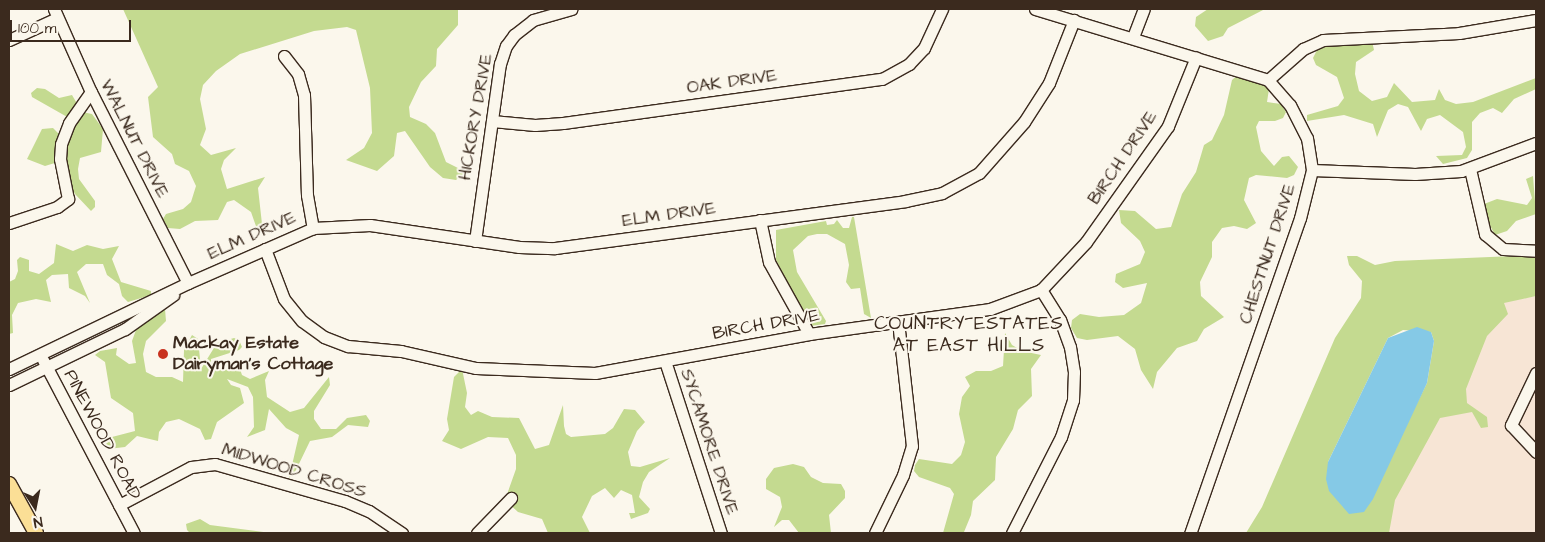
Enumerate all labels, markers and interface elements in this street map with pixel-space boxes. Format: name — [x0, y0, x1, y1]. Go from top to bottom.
scale bar — [12, 10, 134, 42]
text: 100 m — [18, 18, 57, 39]
street label: HICKORY DRIVE — [454, 52, 498, 182]
street label: OAK DRIVE — [686, 65, 778, 99]
street label: WALNUT DRIVE — [95, 76, 173, 202]
street label: BIRCH DRIVE — [1084, 107, 1162, 209]
street label: CHESTNUT DRIVE — [1235, 181, 1301, 327]
street label: ELM DRIVE — [621, 198, 717, 232]
street label: ELM DRIVE — [204, 207, 300, 265]
street label: BIRCH DRIVE — [711, 305, 821, 345]
district label: COUNTRY ESTATES AT EAST HILLS — [872, 313, 1066, 357]
place label: Mackay Estate Dairyman's Cottage — [173, 333, 333, 376]
marker: Mackay Estate Dairyman's Cottage — [157, 348, 169, 360]
street label: PINEWOOD ROAD — [59, 366, 145, 504]
street label: SYCAMORE DRIVE — [675, 366, 743, 518]
street label: MIDWOOD CROSS — [219, 439, 369, 503]
north arrow — [10, 482, 60, 532]
text: N — [32, 511, 44, 532]

